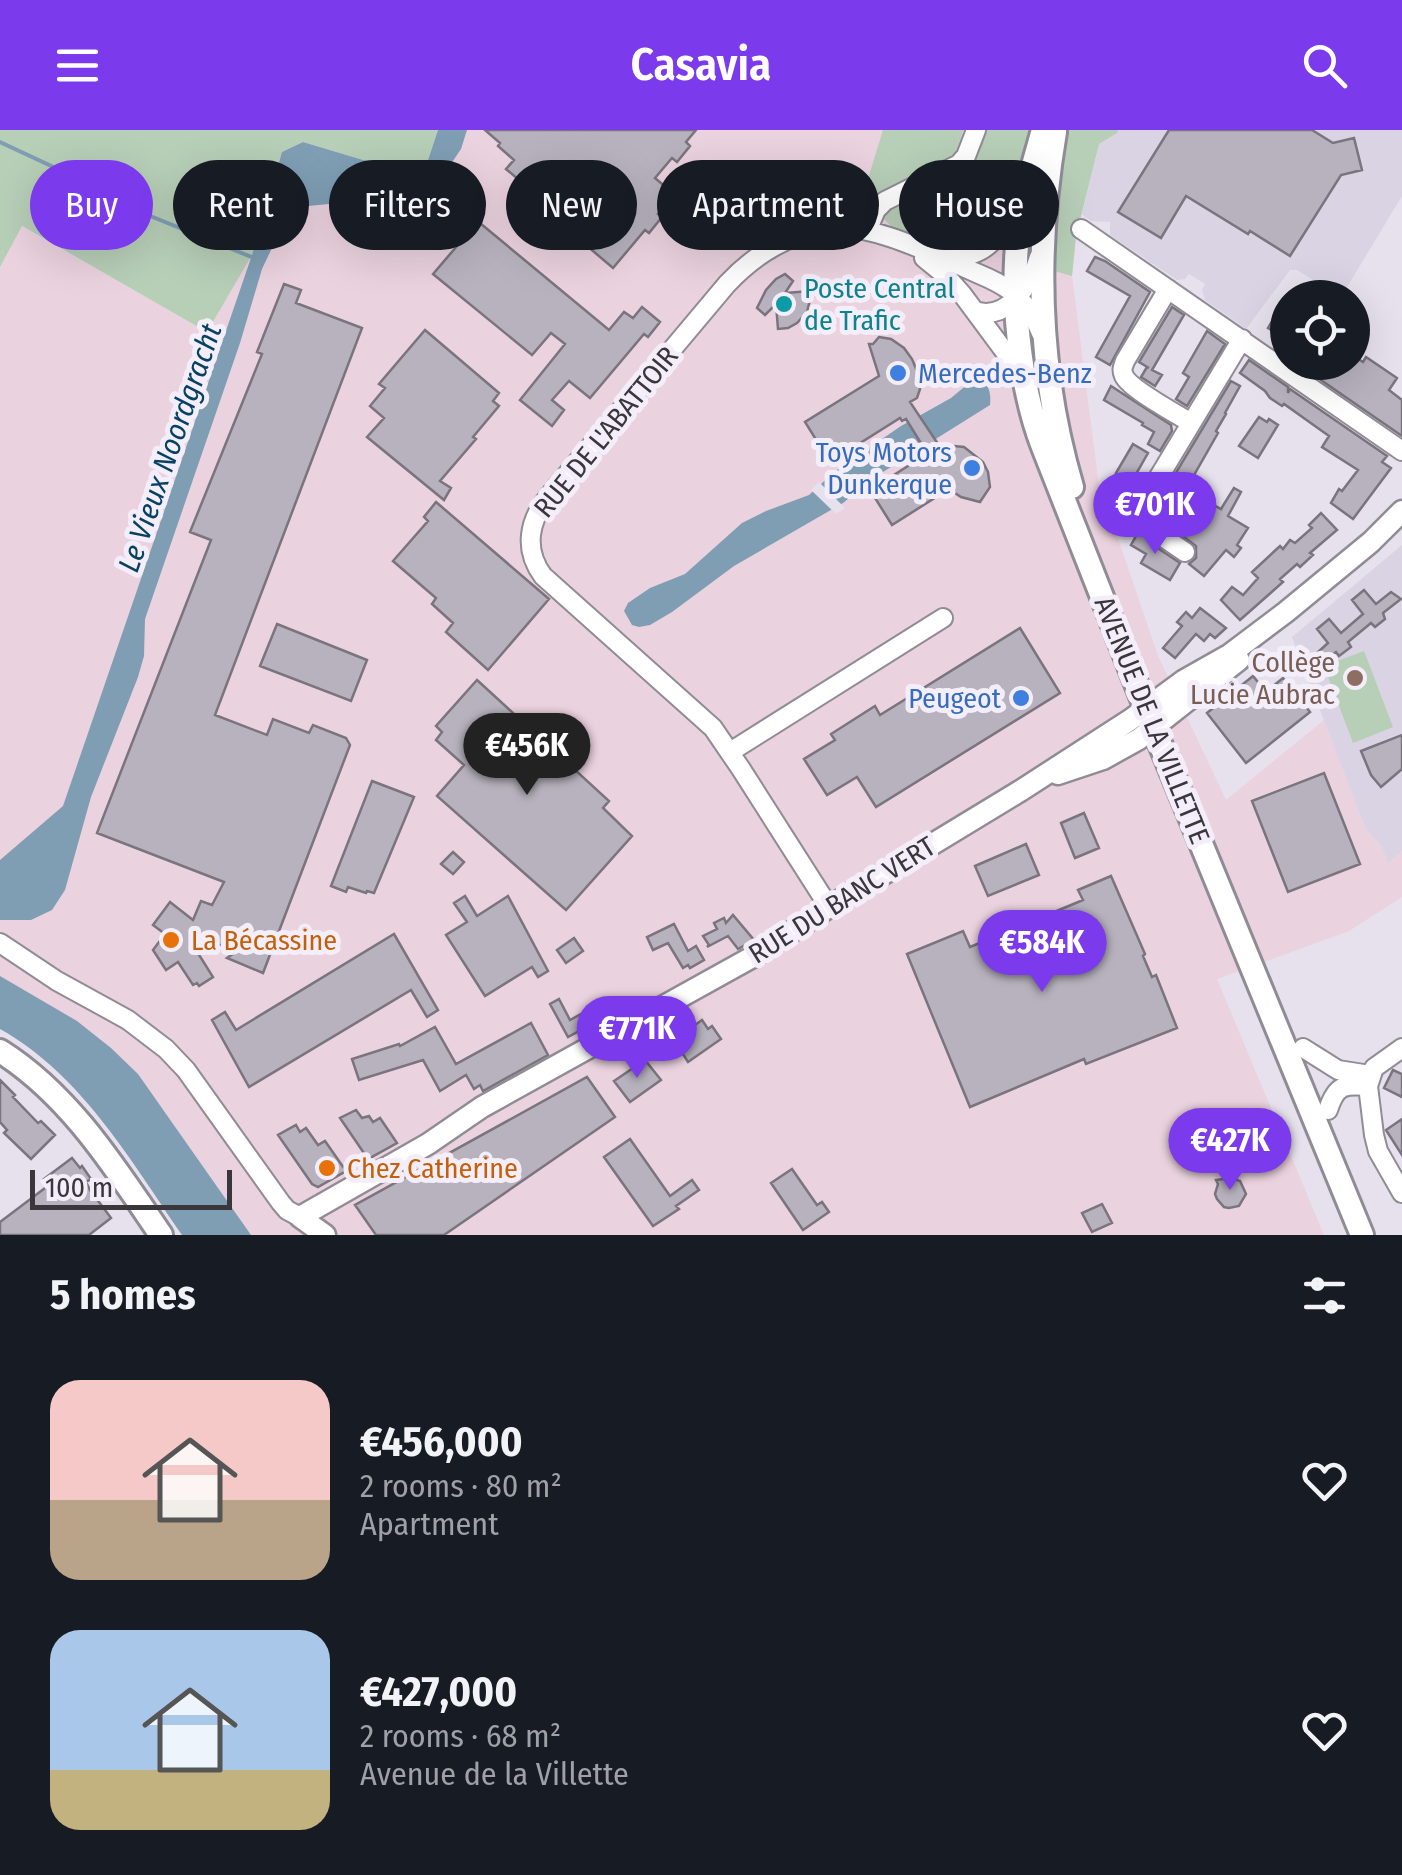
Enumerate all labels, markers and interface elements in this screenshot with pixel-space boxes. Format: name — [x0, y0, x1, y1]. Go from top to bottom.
icon: menu — [50, 38, 105, 93]
text: Casavia — [631, 38, 771, 92]
icon: search — [1297, 38, 1352, 93]
chip: Buy — [30, 160, 153, 250]
chip: Rent — [173, 160, 309, 250]
chip: Filters — [329, 160, 486, 250]
chip: New — [506, 160, 637, 250]
chip: Apartment — [657, 160, 879, 250]
chip: House — [899, 160, 1059, 250]
place label: Poste Central de Trafic — [804, 272, 955, 337]
map controls — [1270, 280, 1370, 380]
button: locate — [1270, 280, 1370, 380]
marker: Poste Central de Trafic — [773, 293, 795, 315]
water label: Le Vieux Noordgracht — [111, 319, 229, 577]
street label: RUE DE L'ABATTOIR — [527, 340, 685, 524]
place label: Mercedes-Benz — [918, 357, 1092, 390]
marker: Mercedes-Benz — [887, 362, 909, 384]
place label: Toys Motors Dunkerque — [816, 436, 952, 501]
marker: Toys Motors Dunkerque — [961, 457, 983, 479]
pin: €701K — [1085, 472, 1225, 557]
text: €701K — [1115, 485, 1195, 523]
street label: AVENUE DE LA VILLETTE — [1087, 592, 1217, 848]
place label: Collège Lucie Aubrac — [1190, 646, 1335, 711]
marker: Collège Lucie Aubrac — [1344, 667, 1366, 689]
place label: Peugeot — [908, 682, 1002, 715]
marker: Peugeot — [1010, 687, 1032, 709]
pin: €456K — [457, 713, 597, 798]
text: €456K — [485, 726, 569, 764]
street label: RUE DU BANC VERT — [743, 829, 941, 971]
pin: €584K — [972, 910, 1112, 995]
text: €584K — [1000, 923, 1084, 961]
place label: La Bécassine — [191, 924, 337, 957]
marker: La Bécassine — [160, 929, 182, 951]
pin: €771K — [567, 996, 707, 1081]
text: €771K — [599, 1009, 675, 1047]
pin: €427K — [1160, 1108, 1300, 1193]
text: €427K — [1190, 1121, 1270, 1159]
place label: Chez Catherine — [347, 1152, 518, 1185]
marker: Chez Catherine — [316, 1157, 338, 1179]
scale bar — [30, 1165, 232, 1210]
text: 100 m — [45, 1171, 113, 1204]
icon: filters — [1297, 1268, 1352, 1323]
text: 5 homes — [50, 1270, 196, 1320]
text: €456,000 — [360, 1417, 523, 1467]
icon: home — [130, 1420, 250, 1540]
icon: heart — [1297, 1453, 1352, 1508]
text: 2 rooms · 80 m² — [360, 1467, 562, 1505]
text: Apartment — [360, 1505, 499, 1543]
text: €427,000 — [360, 1667, 517, 1717]
icon: home — [130, 1670, 250, 1790]
icon: heart — [1297, 1703, 1352, 1758]
text: 2 rooms · 68 m² — [360, 1717, 561, 1755]
text: Avenue de la Villette — [360, 1755, 629, 1793]

